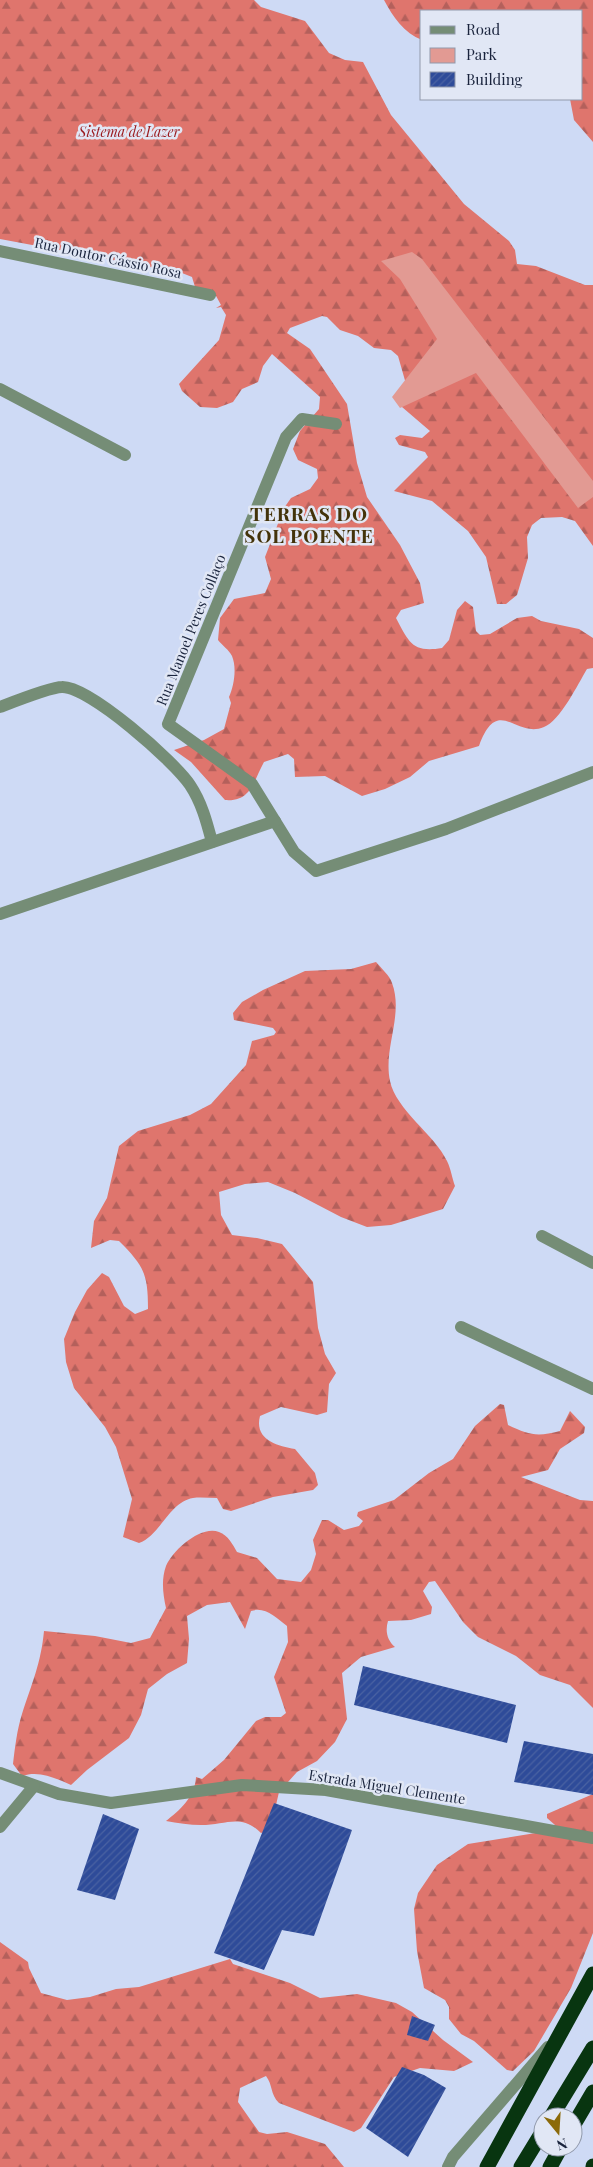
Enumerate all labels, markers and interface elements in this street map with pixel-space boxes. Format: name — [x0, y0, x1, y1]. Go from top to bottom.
legend — [420, 10, 583, 100]
text: Road — [466, 19, 500, 39]
text: Park — [466, 44, 498, 64]
text: Building — [466, 69, 523, 89]
park label: Sistema de Lazer — [77, 122, 181, 141]
street label: Rua Doutor Cássio Rosa — [33, 233, 183, 282]
district label: TERRAS DO SOL POENTE — [244, 500, 374, 548]
street label: Rua Manoel Peres Collaço — [151, 551, 230, 708]
street label: Estrada Miguel Clemente — [307, 1765, 467, 1808]
north arrow — [533, 2107, 583, 2157]
text: N — [554, 2134, 570, 2155]

